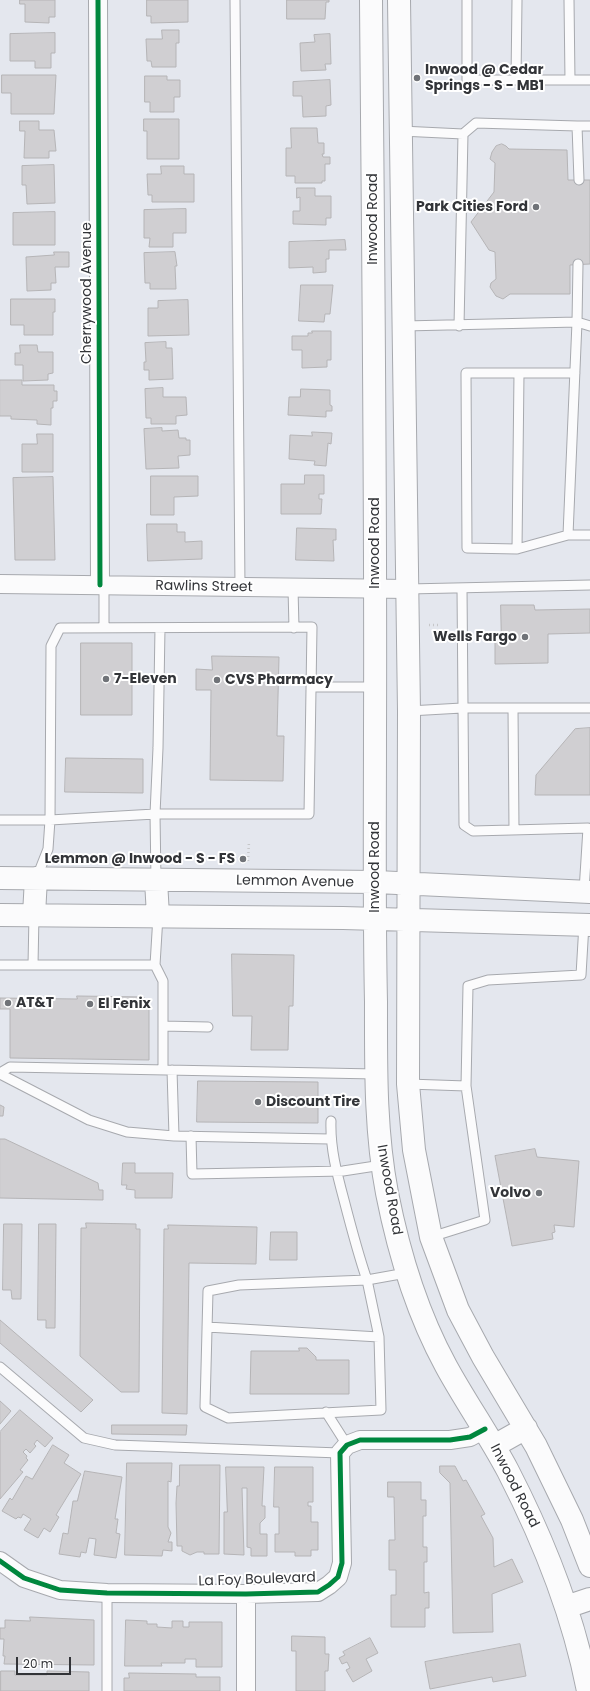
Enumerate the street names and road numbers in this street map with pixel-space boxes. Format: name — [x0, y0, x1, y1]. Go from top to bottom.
street label: Inwood Road — [365, 173, 381, 265]
street label: Cherrywood Avenue — [79, 222, 95, 364]
street label: Inwood Road — [367, 497, 383, 589]
street label: Rawlins Street — [155, 578, 253, 596]
street label: Inwood Road — [367, 821, 383, 913]
street label: Lemmon Avenue — [236, 873, 354, 891]
street label: Inwood Road — [373, 1144, 405, 1236]
street label: Inwood Road — [486, 1441, 542, 1531]
street label: La Foy Boulevard — [198, 1570, 316, 1590]

